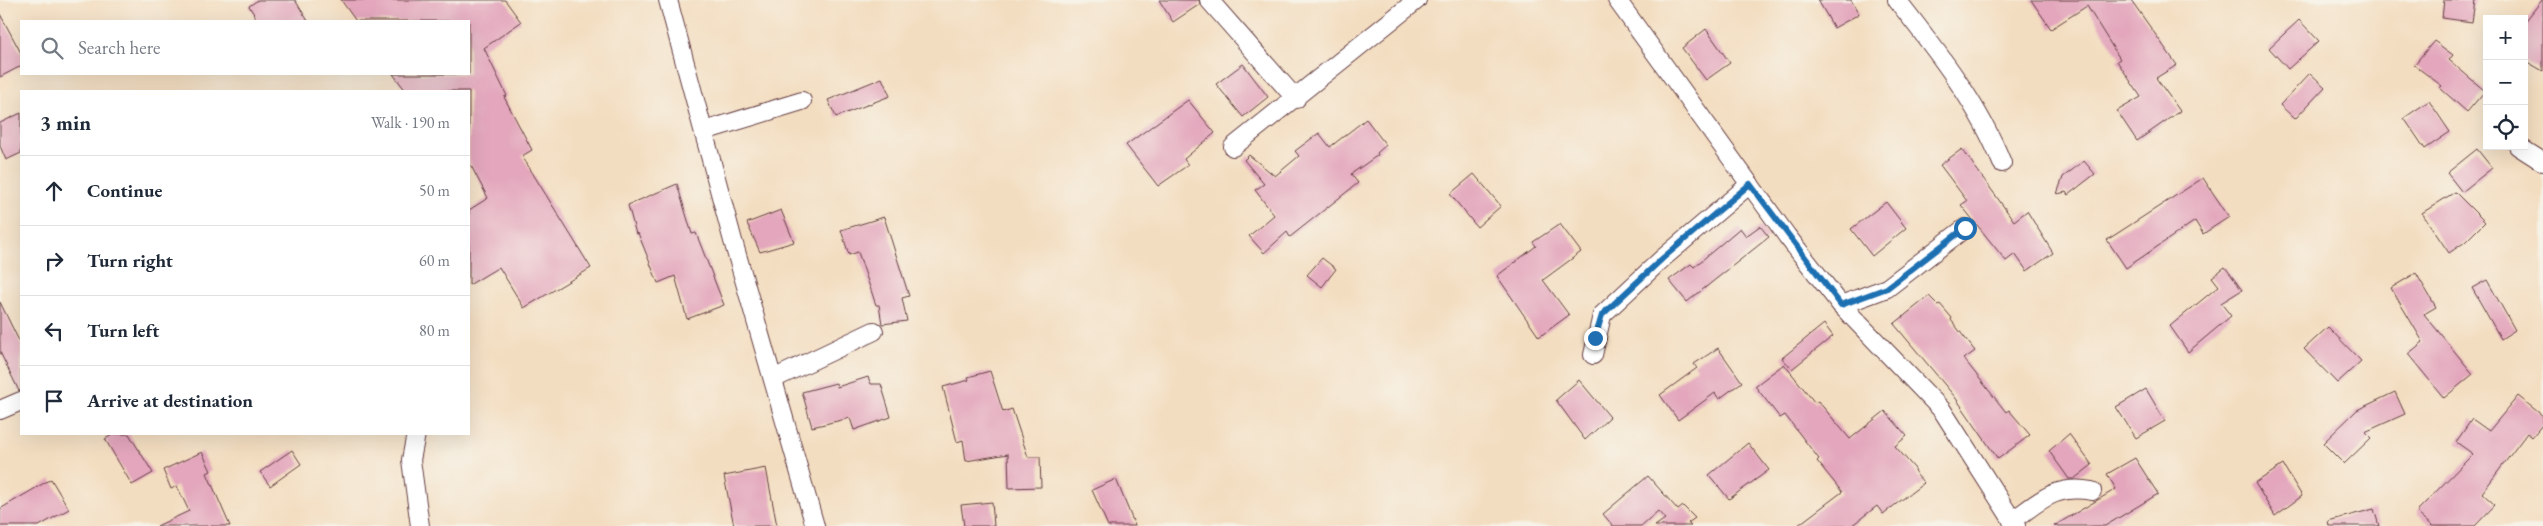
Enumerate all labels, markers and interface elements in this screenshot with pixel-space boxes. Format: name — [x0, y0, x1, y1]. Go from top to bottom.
map controls — [2483, 15, 2528, 150]
button: + — [2483, 15, 2528, 60]
search box — [20, 20, 470, 75]
icon: search — [38, 34, 66, 62]
text: Search here — [78, 35, 160, 60]
button: − — [2483, 60, 2528, 105]
button: locate — [2483, 105, 2528, 150]
text: 3 min — [40, 109, 91, 136]
text: Walk · 190 m — [371, 112, 450, 133]
icon: ahead — [40, 177, 68, 205]
text: Continue — [87, 178, 162, 203]
text: 50 m — [419, 180, 450, 201]
route start — [1954, 217, 1977, 240]
icon: right — [40, 247, 68, 275]
text: Turn right — [87, 248, 173, 273]
text: 60 m — [419, 250, 450, 271]
icon: left — [40, 317, 68, 345]
text: Turn left — [87, 318, 159, 343]
text: 80 m — [419, 320, 450, 341]
route end — [1584, 327, 1607, 350]
icon: arrive — [40, 387, 68, 415]
text: Arrive at destination — [87, 388, 253, 413]

